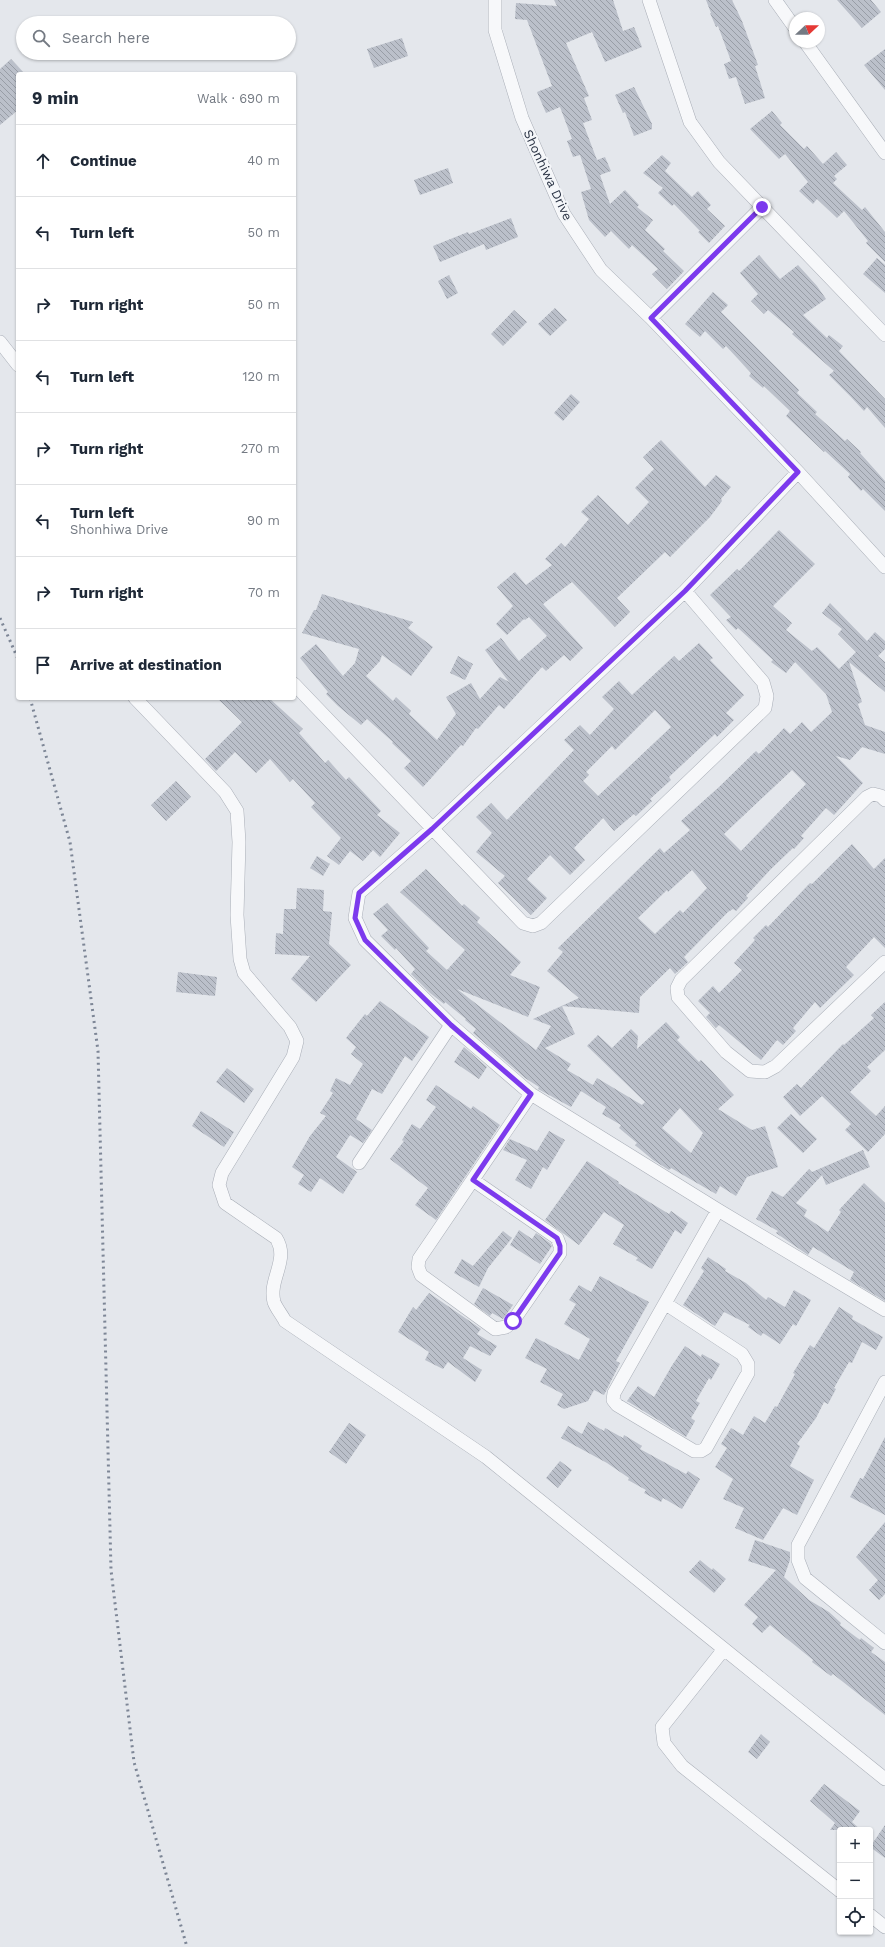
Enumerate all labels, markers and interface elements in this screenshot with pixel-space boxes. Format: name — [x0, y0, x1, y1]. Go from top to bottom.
north arrow — [789, 12, 825, 48]
search box — [16, 16, 296, 60]
icon: search — [30, 27, 52, 49]
text: Search here — [62, 29, 150, 47]
text: 9 min — [32, 88, 79, 108]
text: Walk · 690 m — [197, 91, 280, 106]
street label: Shonhiwa Drive — [520, 127, 576, 223]
icon: ahead — [32, 150, 54, 172]
text: Continue — [70, 152, 137, 170]
text: 40 m — [247, 153, 280, 168]
route end — [753, 198, 771, 216]
icon: left — [32, 222, 54, 244]
text: Turn left — [70, 224, 134, 242]
text: 50 m — [248, 225, 280, 240]
icon: right — [32, 294, 54, 316]
text: Turn right — [70, 296, 143, 314]
text: 50 m — [248, 297, 280, 312]
icon: left — [32, 366, 54, 388]
text: Turn left — [70, 368, 134, 386]
text: 120 m — [242, 369, 280, 384]
icon: right — [32, 438, 54, 460]
text: Turn right — [70, 440, 143, 458]
text: 270 m — [241, 441, 280, 456]
text: Turn left — [70, 504, 134, 522]
icon: left — [32, 510, 54, 532]
text: 90 m — [247, 513, 280, 528]
text: Shonhiwa Drive — [70, 522, 168, 537]
icon: right — [32, 582, 54, 604]
text: Turn right — [70, 584, 143, 602]
text: 70 m — [248, 585, 280, 600]
icon: arrive — [32, 654, 54, 676]
text: Arrive at destination — [70, 656, 222, 674]
route start — [504, 1312, 522, 1330]
map controls — [837, 1827, 873, 1935]
button: + — [837, 1827, 873, 1863]
button: − — [837, 1863, 873, 1899]
button: locate — [837, 1899, 873, 1935]

